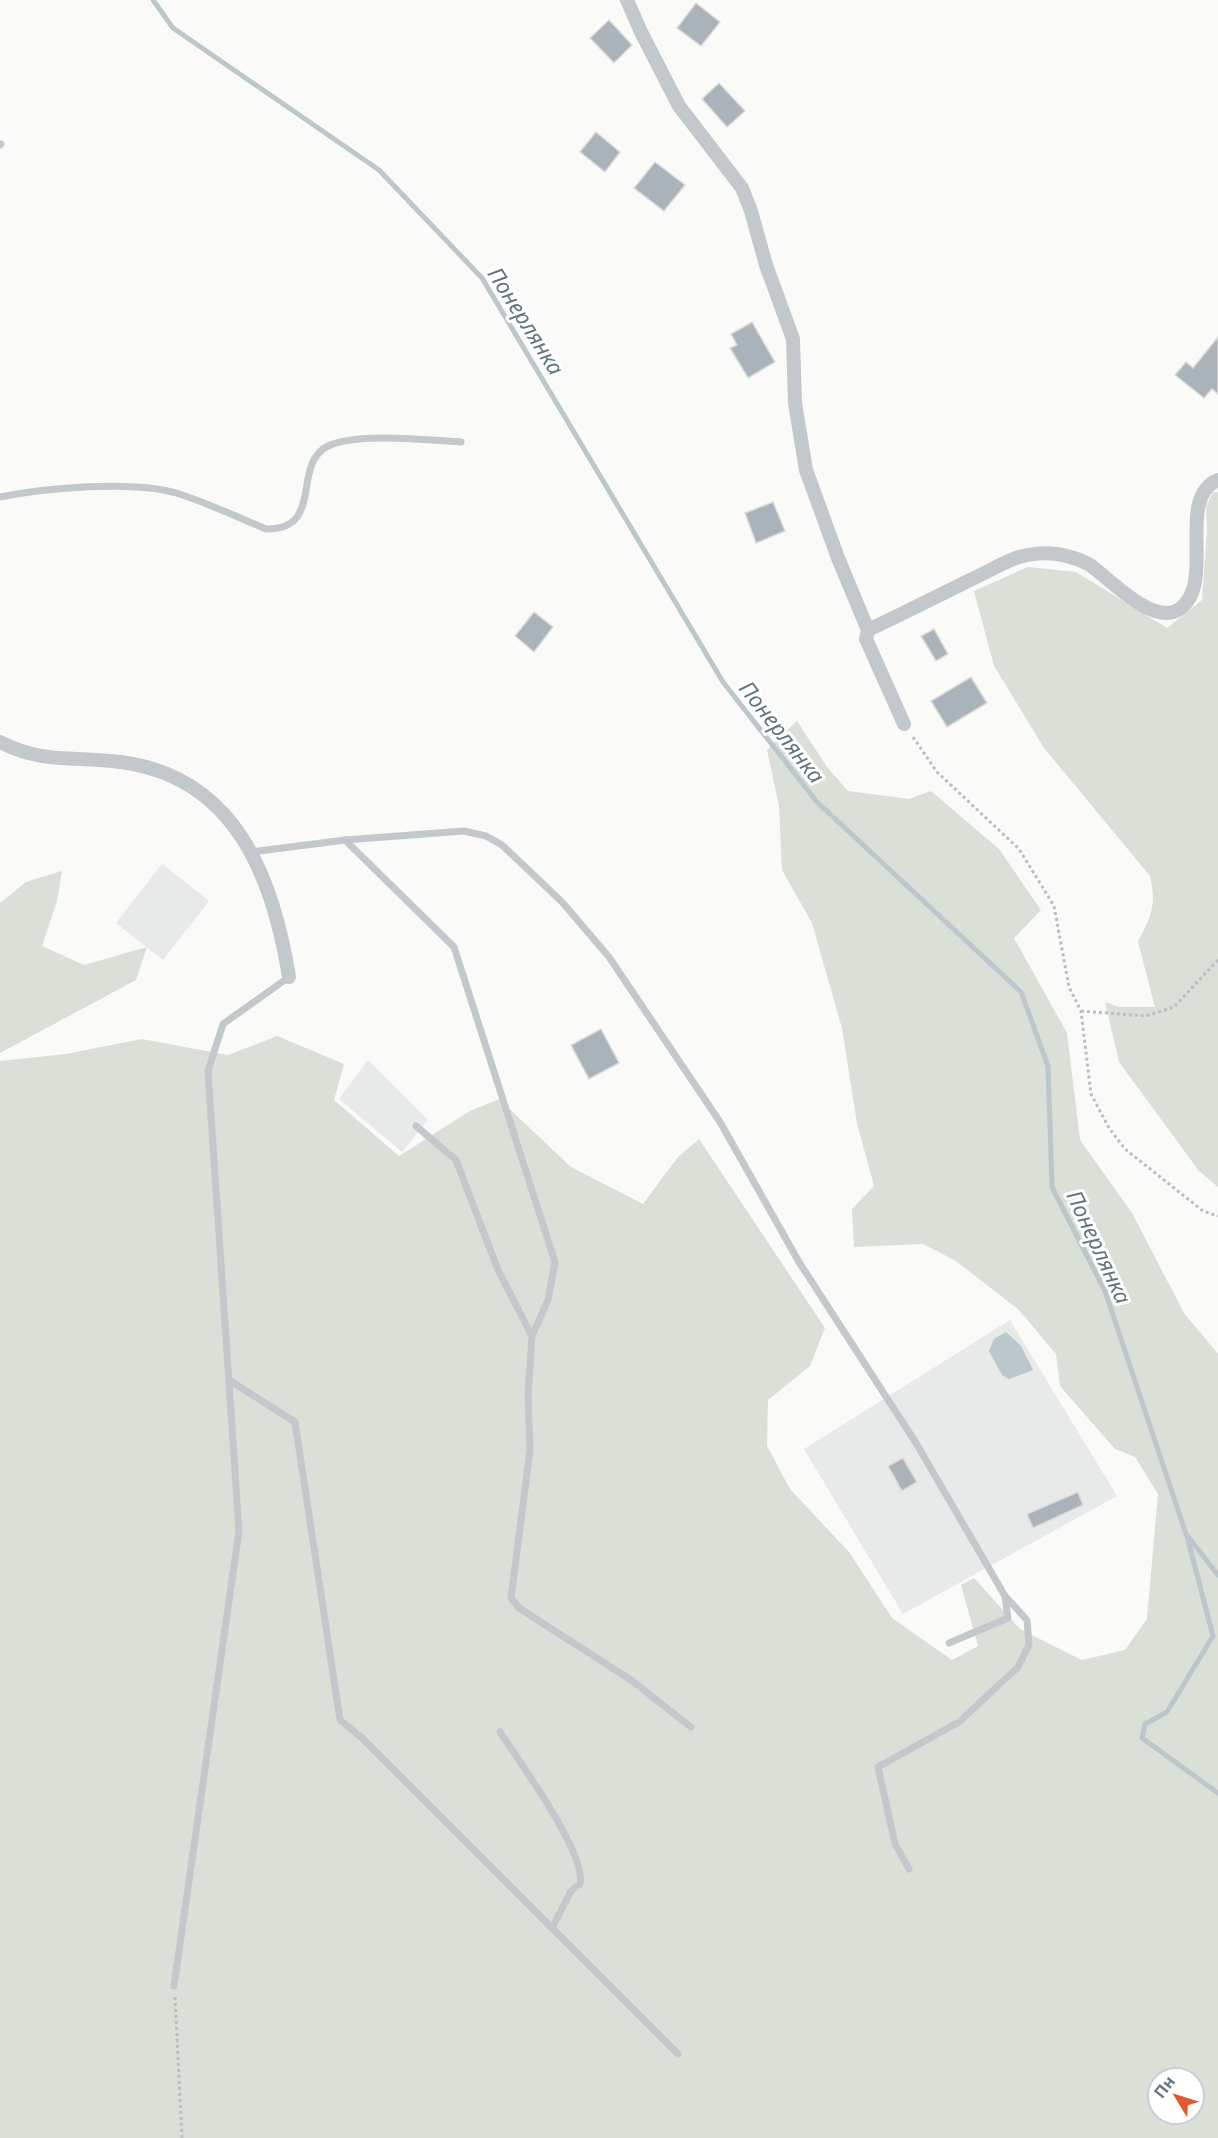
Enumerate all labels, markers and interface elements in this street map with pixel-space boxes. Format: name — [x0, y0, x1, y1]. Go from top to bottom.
water label: Понерлянка — [482, 261, 572, 380]
water label: Понерлянка — [733, 674, 832, 789]
water label: Понерлянка — [1060, 1185, 1139, 1308]
north arrow — [1146, 2066, 1206, 2126]
text: Пн — [1149, 2071, 1180, 2102]

